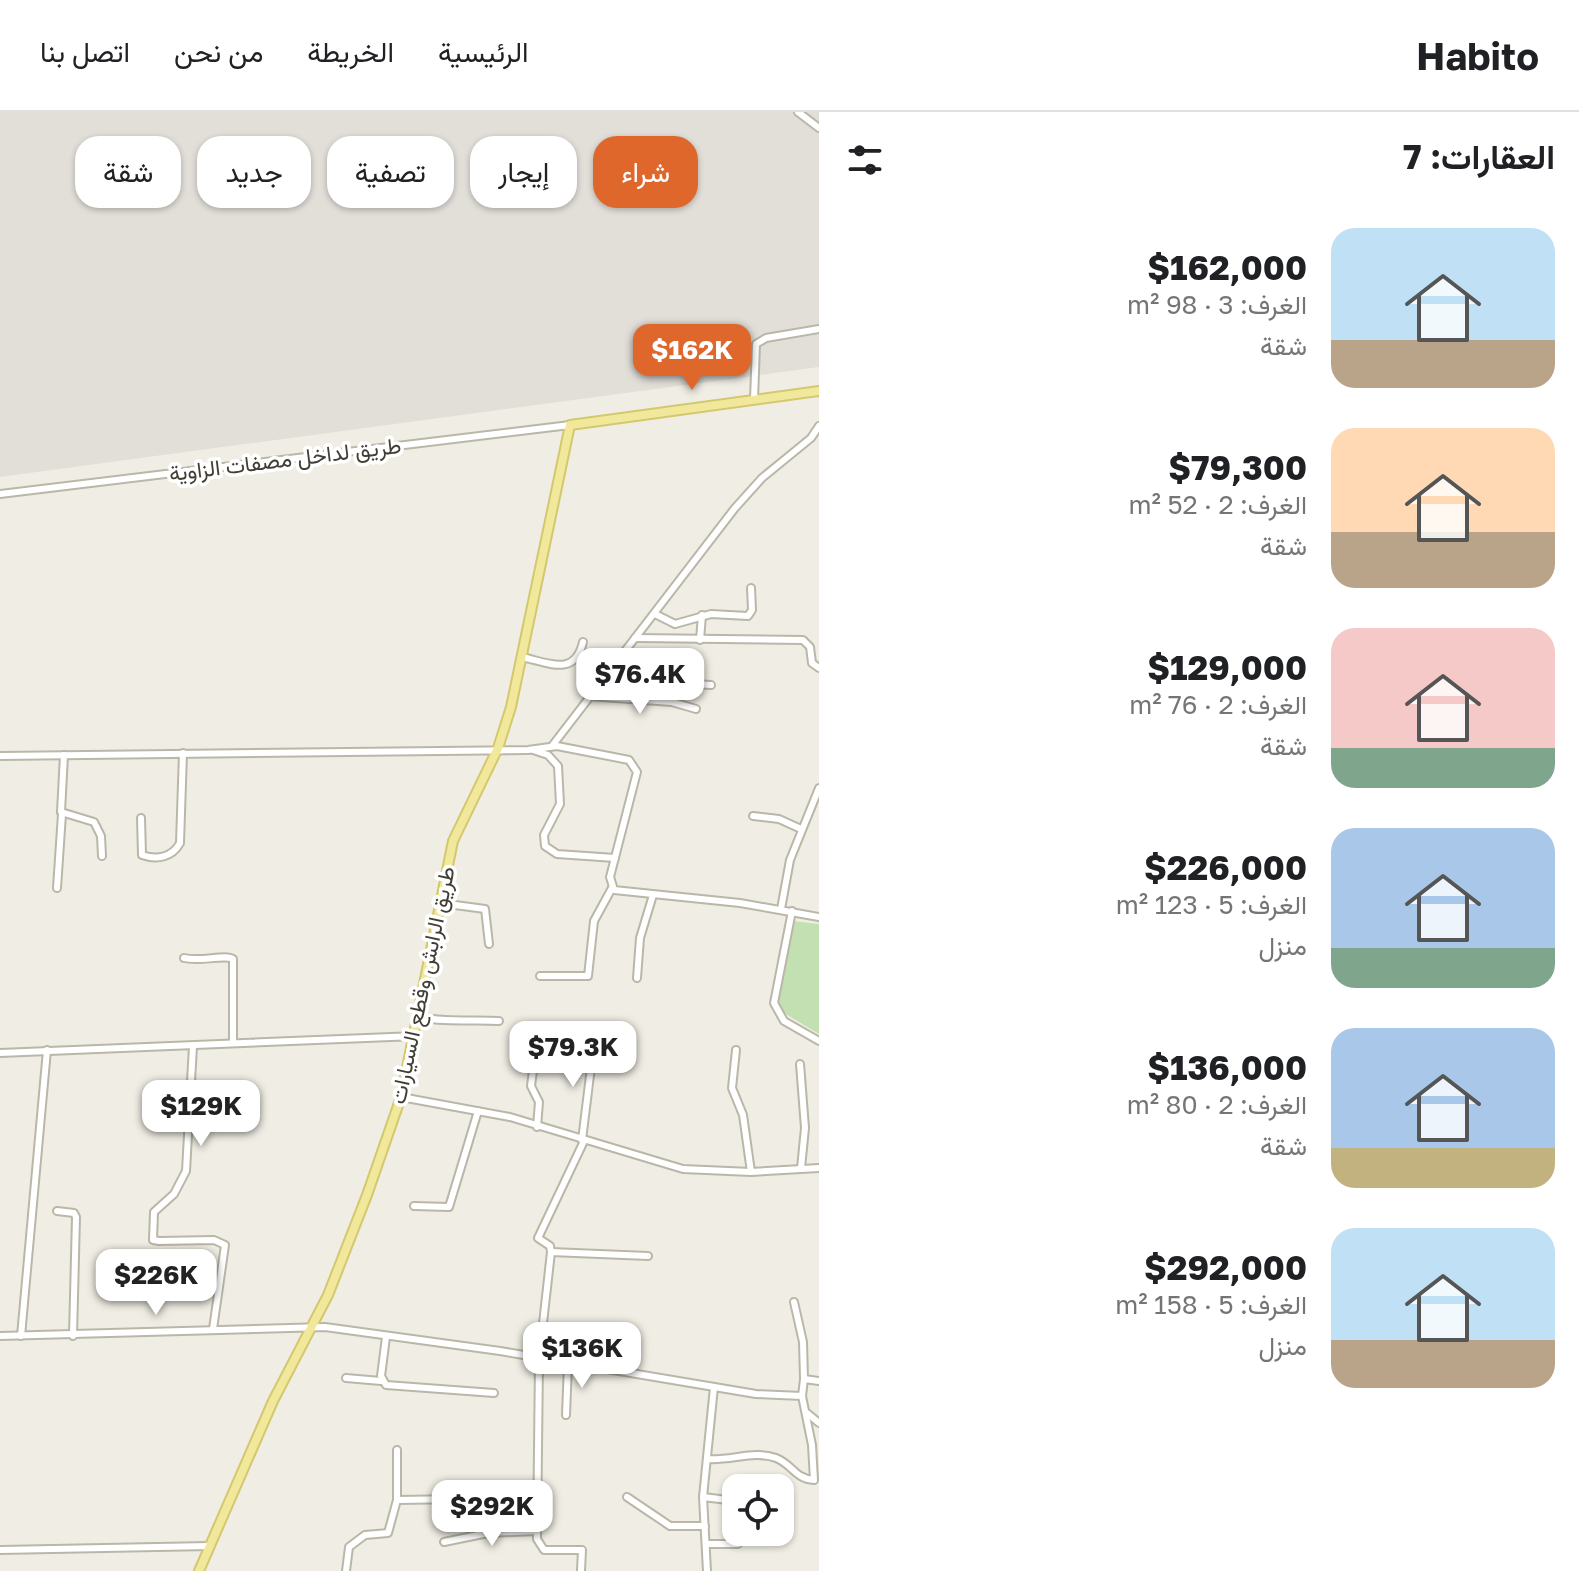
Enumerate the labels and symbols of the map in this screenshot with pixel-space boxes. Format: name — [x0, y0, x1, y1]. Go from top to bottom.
pin: $162K — [636, 324, 748, 392]
street label: طريق لداخل مصفات الزاوية — [167, 431, 403, 487]
pin: $76.4K — [575, 648, 705, 716]
street label: طريق الرابش وقطع السيارات — [383, 864, 462, 1107]
pin: $79.3K — [508, 1021, 638, 1089]
pin: $129K — [145, 1080, 257, 1148]
pin: $226K — [100, 1249, 212, 1317]
pin: $136K — [526, 1322, 638, 1390]
pin: $292K — [436, 1480, 548, 1548]

